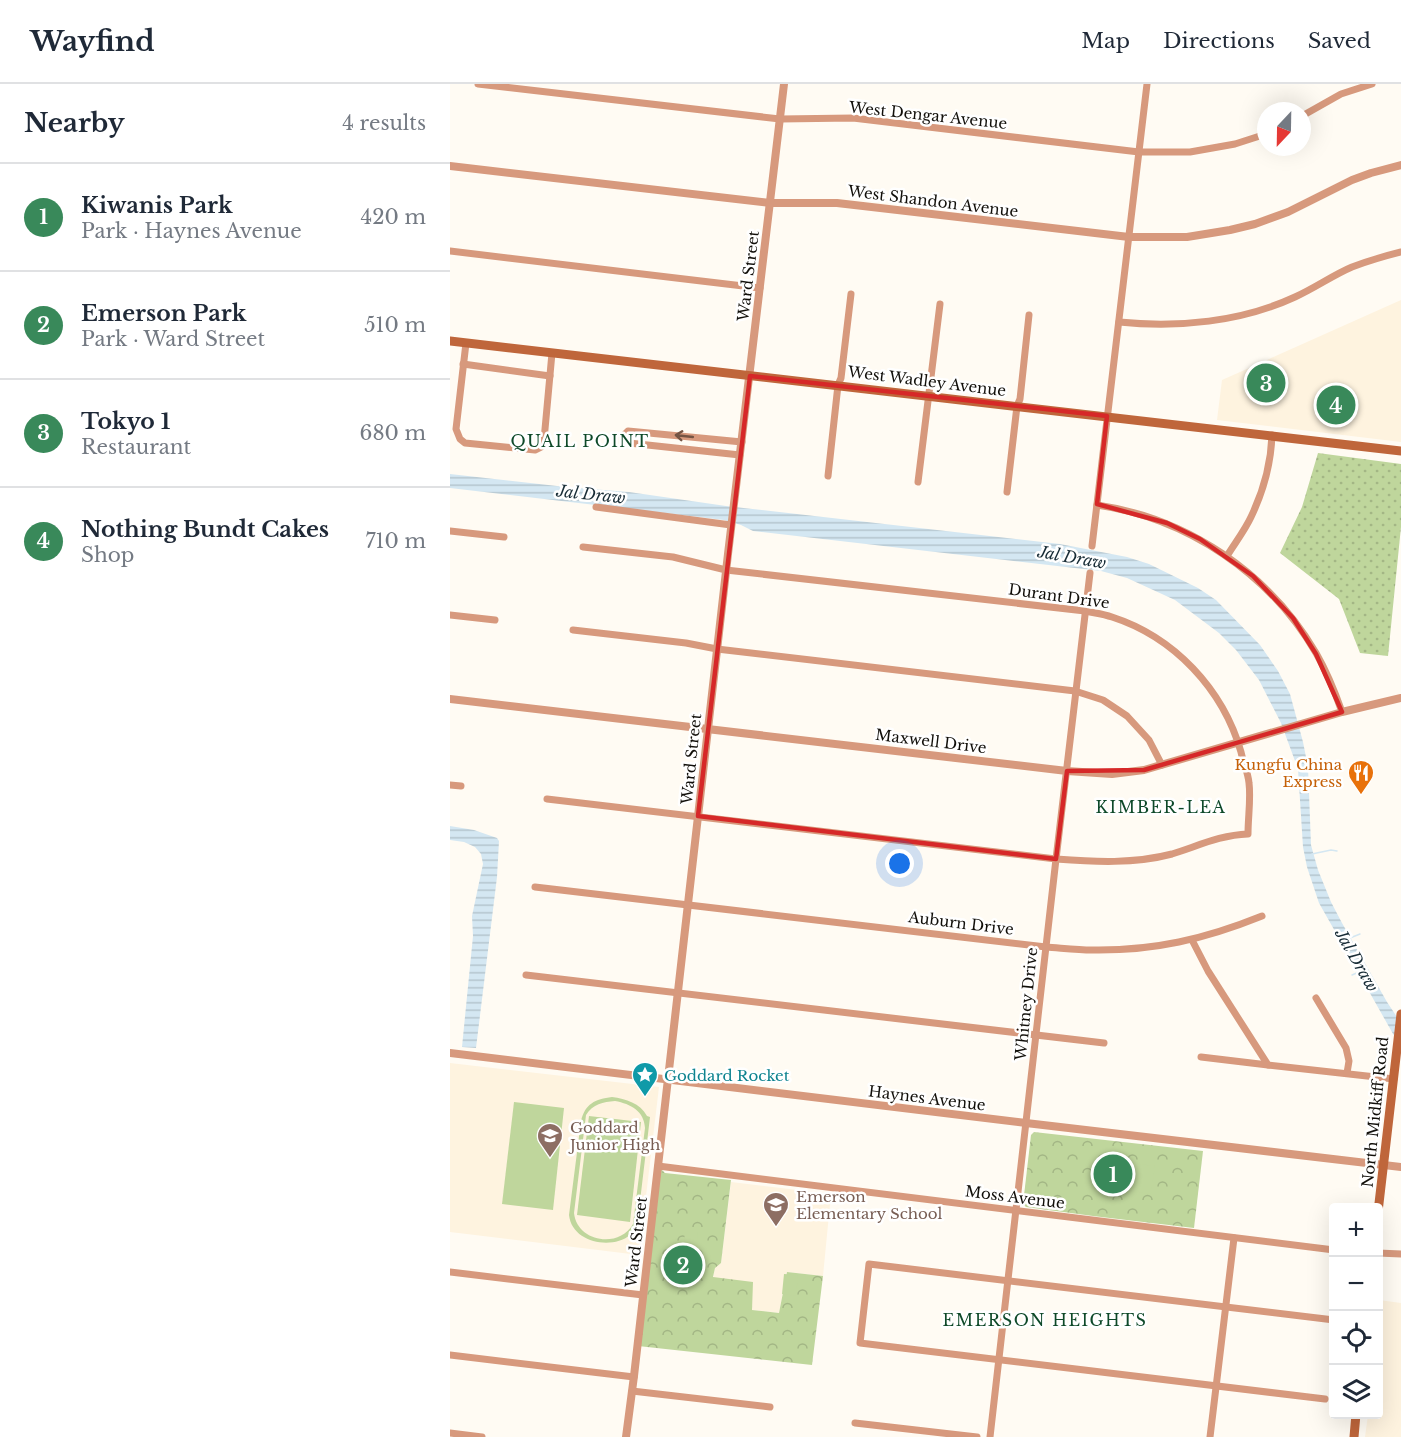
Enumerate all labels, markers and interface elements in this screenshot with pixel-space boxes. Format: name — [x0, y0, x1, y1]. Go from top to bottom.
text: Wayfind — [30, 24, 155, 59]
text: Map — [1081, 28, 1130, 54]
text: Directions — [1163, 28, 1275, 54]
text: Saved — [1308, 28, 1371, 54]
street label: West Dengar Avenue — [847, 97, 1008, 133]
north arrow — [1257, 102, 1311, 156]
text: Nearby — [24, 107, 125, 139]
text: 4 results — [342, 111, 426, 135]
street label: West Shandon Avenue — [846, 181, 1019, 221]
text: Kiwanis Park — [81, 192, 233, 219]
text: 1 — [39, 205, 48, 229]
text: 420 m — [361, 205, 426, 229]
text: Park · Haynes Avenue — [81, 219, 302, 243]
street label: Ward Street — [733, 229, 763, 323]
text: Emerson Park — [81, 300, 246, 327]
text: 2 — [37, 313, 50, 337]
text: 510 m — [364, 313, 426, 337]
text: Park · Ward Street — [81, 327, 265, 351]
pin: 3 — [1246, 360, 1286, 406]
street label: West Wadley Avenue — [846, 362, 1007, 400]
pin: 4 — [1316, 382, 1356, 428]
text: Tokyo 1 — [81, 408, 170, 435]
text: 3 — [37, 421, 50, 445]
text: 680 m — [360, 421, 426, 445]
one-way arrow — [674, 430, 694, 441]
district label: QUAIL POINT — [510, 431, 650, 451]
text: Restaurant — [81, 435, 191, 459]
water label: Jal Draw — [555, 480, 627, 508]
text: Nothing Bundt Cakes — [81, 516, 329, 543]
text: 4 — [37, 529, 50, 553]
text: 710 m — [366, 529, 426, 553]
water label: Jal Draw — [1035, 541, 1108, 573]
text: Shop — [81, 543, 134, 567]
street label: Durant Drive — [1007, 579, 1111, 613]
street label: Ward Street — [677, 712, 705, 806]
street label: Maxwell Drive — [874, 725, 988, 757]
place label: Kungfu China Express — [1234, 755, 1343, 791]
restaurant icon: Kungfu China Express — [1346, 758, 1376, 796]
district label: KIMBER-LEA — [1096, 797, 1226, 817]
your location — [885, 849, 914, 878]
street label: Auburn Drive — [906, 907, 1015, 939]
water label: Jal Draw — [1331, 924, 1383, 995]
street label: Whitney Drive — [1010, 946, 1041, 1063]
street label: North Midkiff Road — [1358, 1036, 1392, 1188]
place icon: Goddard Rocket — [630, 1060, 660, 1098]
place label: Goddard Rocket — [664, 1066, 790, 1085]
street label: Haynes Avenue — [867, 1081, 987, 1115]
place label: Goddard Junior High — [568, 1118, 660, 1154]
school or university icon: Goddard Junior High — [535, 1121, 565, 1159]
pin: 1 — [1094, 1152, 1132, 1196]
street label: Moss Avenue — [964, 1181, 1066, 1213]
place label: Emerson Elementary School — [796, 1187, 943, 1223]
school or university icon: Emerson Elementary School — [761, 1190, 791, 1228]
street label: Ward Street — [621, 1195, 651, 1289]
map controls — [1329, 1203, 1383, 1419]
button: + — [1329, 1203, 1383, 1257]
pin: 2 — [664, 1242, 702, 1288]
button: − — [1329, 1257, 1383, 1311]
district label: EMERSON HEIGHTS — [943, 1310, 1147, 1330]
button: locate — [1329, 1311, 1383, 1365]
button: layers — [1329, 1365, 1383, 1419]

